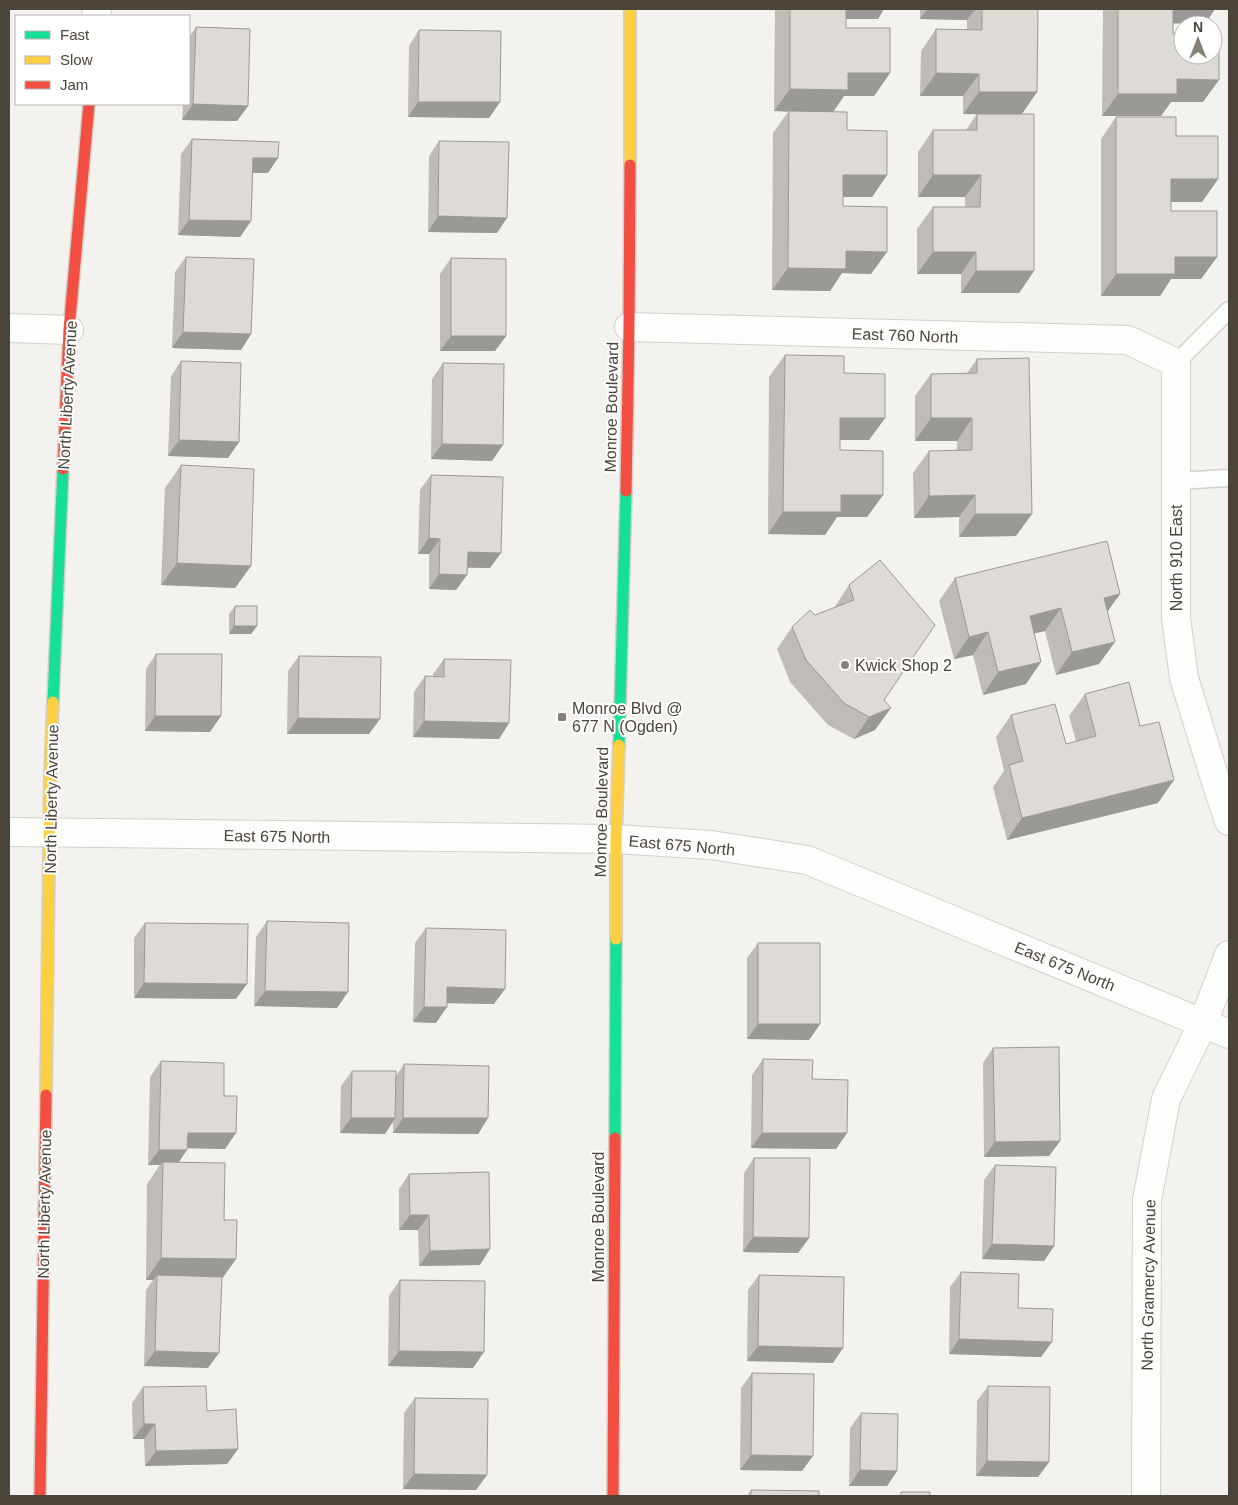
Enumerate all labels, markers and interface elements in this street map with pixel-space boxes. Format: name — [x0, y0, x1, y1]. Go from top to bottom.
legend — [15, 15, 190, 105]
north arrow — [1173, 15, 1223, 65]
text: N — [1193, 19, 1203, 35]
text: Fast — [60, 26, 90, 43]
text: Slow — [60, 51, 93, 68]
text: Jam — [60, 76, 88, 93]
street label: North Liberty Avenue — [55, 320, 80, 470]
street label: East 760 North — [851, 325, 959, 346]
street label: Monroe Boulevard — [602, 341, 621, 473]
street label: North 910 East — [1168, 504, 1185, 611]
place label: Kwick Shop 2 — [855, 657, 952, 674]
marker: Kwick Shop 2 — [839, 659, 851, 671]
place label: Monroe Blvd @ 677 N (Ogden) — [572, 700, 683, 735]
marker: Monroe Blvd @ 677 N (Ogden) — [556, 711, 568, 723]
street label: North Liberty Avenue — [42, 724, 61, 874]
street label: Monroe Boulevard — [592, 746, 611, 878]
street label: East 675 North — [223, 827, 330, 846]
street label: East 675 North — [628, 832, 736, 859]
street label: East 675 North — [1012, 939, 1117, 994]
street label: North Liberty Avenue — [35, 1129, 54, 1279]
street label: Monroe Boulevard — [590, 1152, 607, 1282]
street label: North Gramercy Avenue — [1139, 1199, 1158, 1371]

